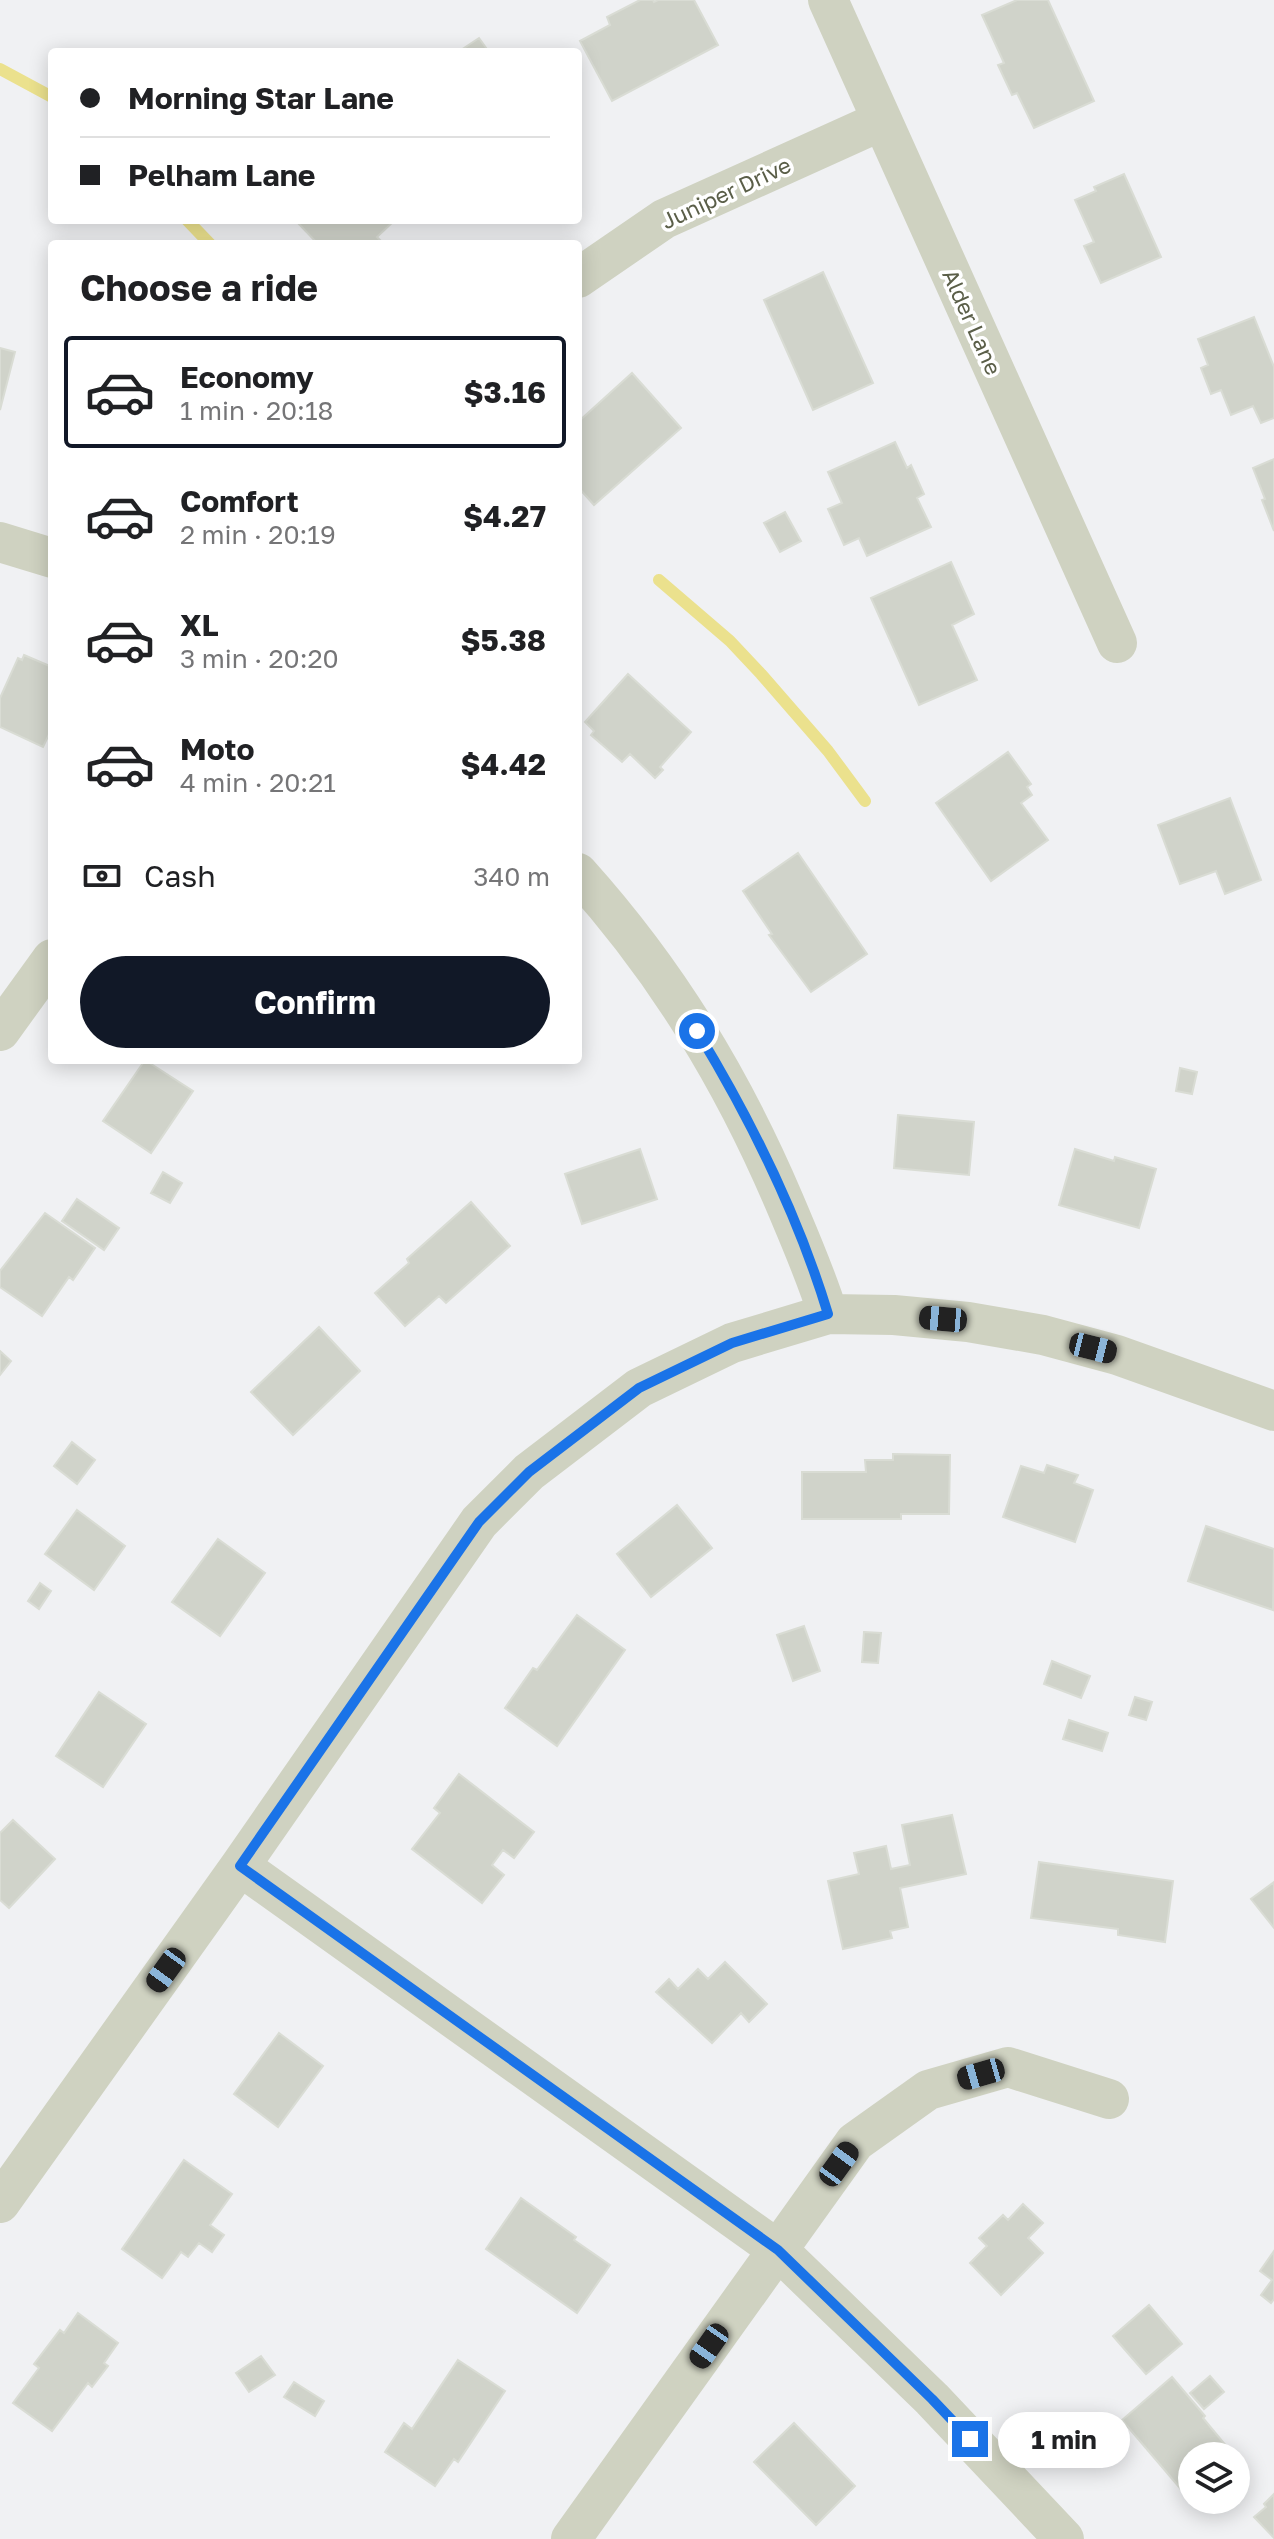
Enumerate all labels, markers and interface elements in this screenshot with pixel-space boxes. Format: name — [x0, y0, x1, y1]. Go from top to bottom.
text: Morning Star Lane — [128, 80, 394, 116]
street label: Juniper Drive — [657, 151, 795, 234]
text: Pelham Lane — [128, 157, 316, 193]
street label: Alder Lane — [937, 265, 1008, 379]
text: Choose a ride — [80, 266, 318, 309]
icon: car — [84, 356, 156, 428]
text: Economy — [180, 359, 314, 395]
text: $3.16 — [464, 374, 546, 410]
text: 1 min · 20:18 — [180, 395, 333, 426]
icon: car — [84, 480, 156, 552]
text: Comfort — [180, 483, 299, 519]
text: $4.27 — [463, 498, 546, 534]
text: 2 min · 20:19 — [180, 519, 336, 550]
icon: car — [84, 604, 156, 676]
text: XL — [180, 607, 219, 643]
text: $5.38 — [461, 622, 546, 658]
text: 3 min · 20:20 — [180, 643, 339, 674]
icon: car — [84, 728, 156, 800]
text: Moto — [180, 731, 255, 767]
text: $4.42 — [461, 746, 546, 782]
text: 4 min · 20:21 — [180, 767, 336, 798]
icon: cash — [80, 854, 124, 898]
text: Cash — [144, 858, 216, 894]
text: 340 m — [473, 861, 550, 892]
button: Confirm — [80, 956, 550, 1048]
route start — [679, 1013, 715, 1049]
car — [918, 1305, 968, 1333]
car — [1067, 1331, 1119, 1365]
car — [142, 1944, 190, 1996]
car — [955, 2056, 1007, 2092]
car — [815, 2138, 863, 2190]
car — [685, 2319, 733, 2373]
callout: 1 min — [998, 2411, 1130, 2467]
route end — [952, 2421, 988, 2457]
text: 1 min — [1031, 2424, 1097, 2455]
map controls — [1178, 2442, 1250, 2514]
button: layers — [1178, 2442, 1250, 2514]

